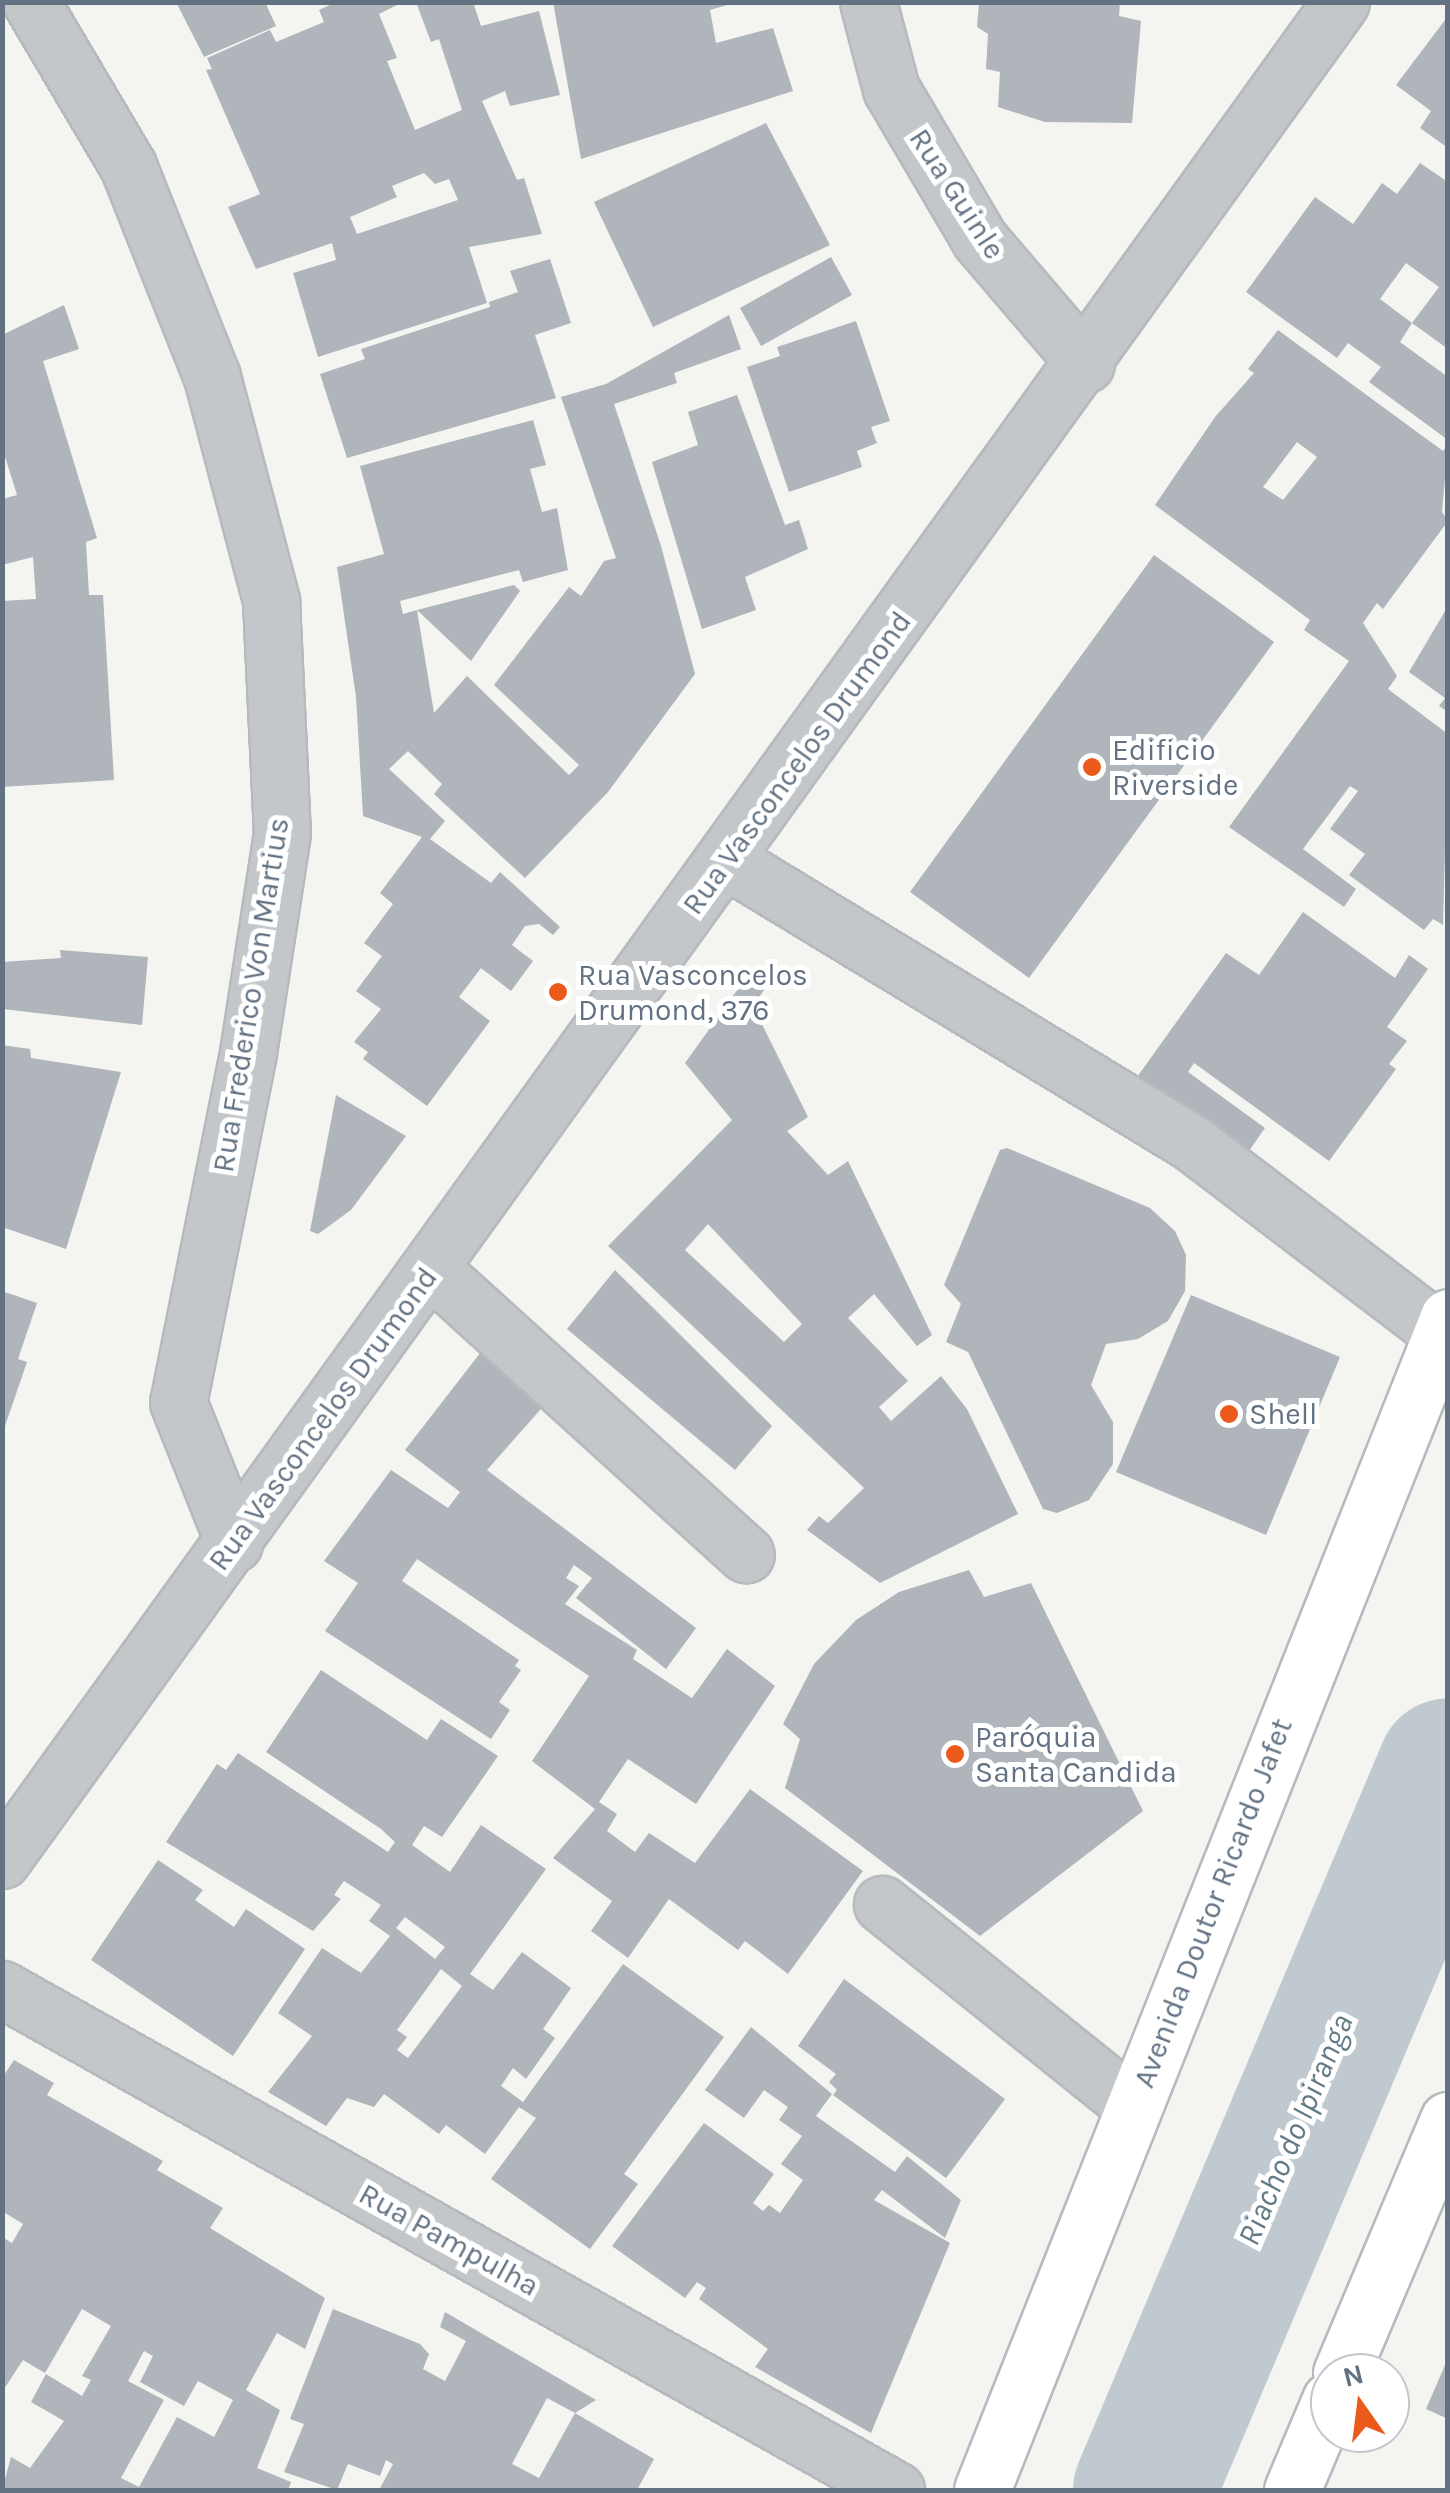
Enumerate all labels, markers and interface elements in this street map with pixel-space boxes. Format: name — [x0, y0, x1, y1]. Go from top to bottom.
street label: Rua Guinle — [901, 122, 1013, 266]
street label: Rua Vasconcelos Drumond — [675, 604, 919, 922]
place label: Edificio Riverside — [1112, 732, 1239, 802]
marker: Edificio Riverside — [1081, 756, 1103, 778]
street label: Rua Frederico Von Martius — [205, 815, 297, 1175]
place label: Rua Vasconcelos Drumond, 376 — [578, 957, 808, 1028]
marker: Rua Vasconcelos Drumond, 376 — [547, 981, 569, 1003]
street label: Rua Vasconcelos Drumond — [201, 1260, 445, 1578]
place label: Shell — [1249, 1396, 1317, 1432]
marker: Shell — [1218, 1403, 1240, 1425]
street label: Avenida Doutor Ricardo Jafet — [1126, 1713, 1300, 2093]
place label: Paróquia Santa Candida — [975, 1719, 1177, 1790]
marker: Paróquia Santa Candida — [944, 1743, 966, 1765]
water label: Riacho do Ipiranga — [1230, 2009, 1362, 2251]
street label: Rua Pampulha — [353, 2176, 545, 2304]
north arrow — [1310, 2353, 1410, 2453]
text: N — [1339, 2357, 1367, 2394]

